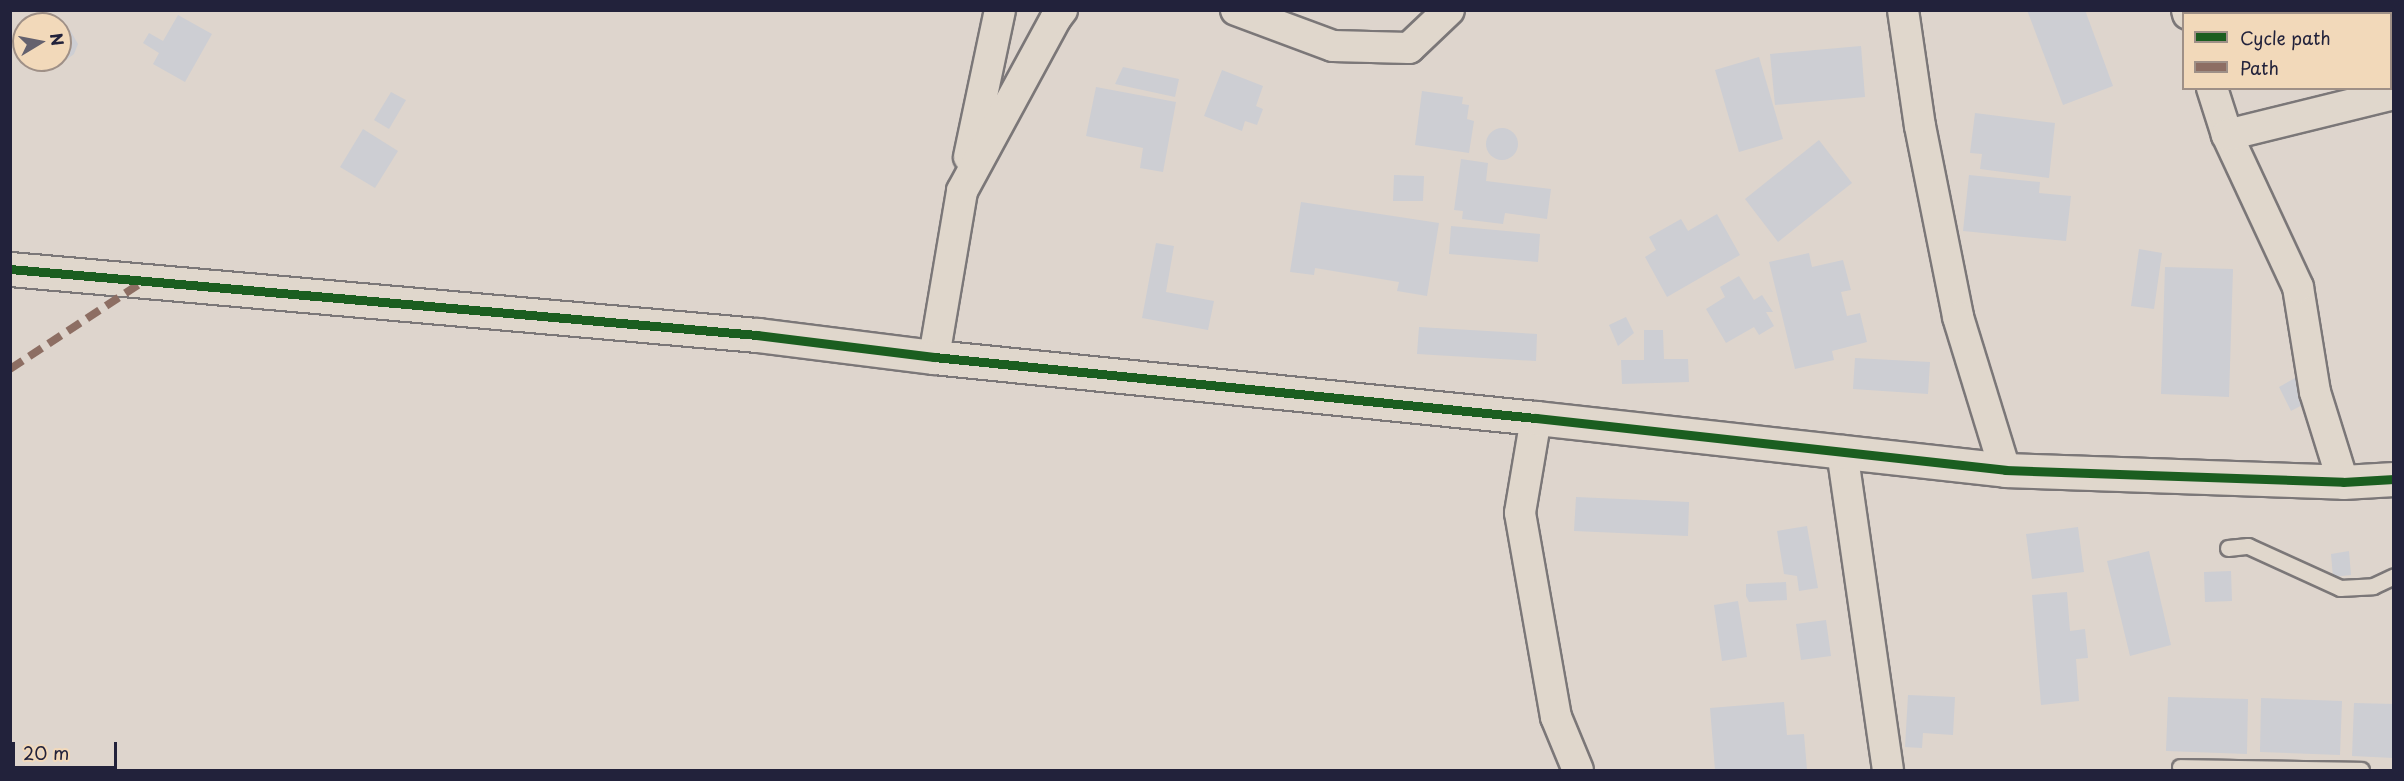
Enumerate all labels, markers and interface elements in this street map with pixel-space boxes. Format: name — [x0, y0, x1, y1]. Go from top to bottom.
north arrow — [12, 12, 72, 72]
legend — [2182, 12, 2392, 90]
text: Cycle path — [2240, 24, 2331, 51]
text: N — [45, 31, 71, 48]
text: Path — [2240, 54, 2279, 81]
scale bar — [15, 730, 120, 768]
text: 20 m — [23, 739, 69, 766]

